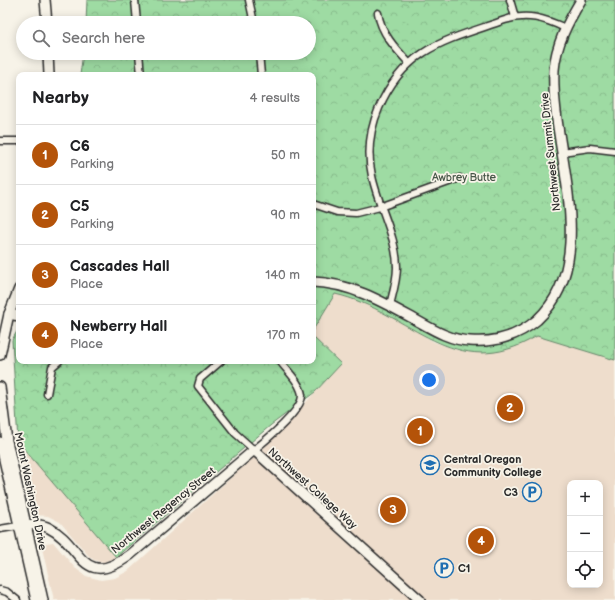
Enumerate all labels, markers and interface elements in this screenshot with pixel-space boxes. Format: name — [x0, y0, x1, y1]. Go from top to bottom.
search box — [16, 16, 316, 60]
icon: search — [30, 27, 52, 49]
text: Search here — [62, 29, 145, 48]
text: Nearby — [32, 88, 89, 108]
text: 4 results — [250, 90, 300, 106]
street label: Northwest Summit Drive — [538, 92, 563, 212]
text: C6 — [70, 137, 90, 156]
text: 1 — [42, 147, 48, 163]
text: 50 m — [271, 147, 300, 163]
text: Parking — [70, 156, 114, 172]
park label: Awbrey Butte — [432, 171, 497, 184]
text: C5 — [70, 197, 89, 216]
text: 2 — [41, 207, 49, 223]
text: 90 m — [271, 207, 300, 223]
text: Parking — [70, 216, 114, 232]
text: Cascades Hall — [70, 257, 170, 276]
text: 3 — [41, 267, 49, 283]
text: 140 m — [265, 267, 300, 283]
text: Place — [70, 276, 103, 292]
text: Newberry Hall — [70, 317, 167, 336]
text: 4 — [41, 327, 49, 343]
text: 170 m — [267, 327, 300, 343]
text: Place — [70, 336, 103, 352]
your location — [419, 370, 439, 390]
pin: 2 — [497, 393, 523, 423]
pin: 1 — [407, 416, 433, 446]
street label: Mount Washington Drive — [12, 431, 49, 552]
street label: Northwest College Way — [266, 445, 360, 532]
place label: Central Oregon Community College — [444, 453, 542, 479]
school or university icon: Central Oregon Community College — [419, 454, 441, 476]
street label: Northwest Regency Street — [109, 464, 218, 556]
map controls — [567, 480, 603, 588]
button: + — [567, 480, 603, 516]
parking icon: C3 — [521, 481, 543, 503]
place label: C3 — [504, 486, 519, 499]
pin: 3 — [380, 495, 406, 525]
button: − — [567, 516, 603, 552]
pin: 4 — [468, 526, 494, 556]
button: locate — [567, 552, 603, 588]
parking icon: C1 — [433, 557, 455, 579]
place label: C1 — [458, 562, 470, 575]

